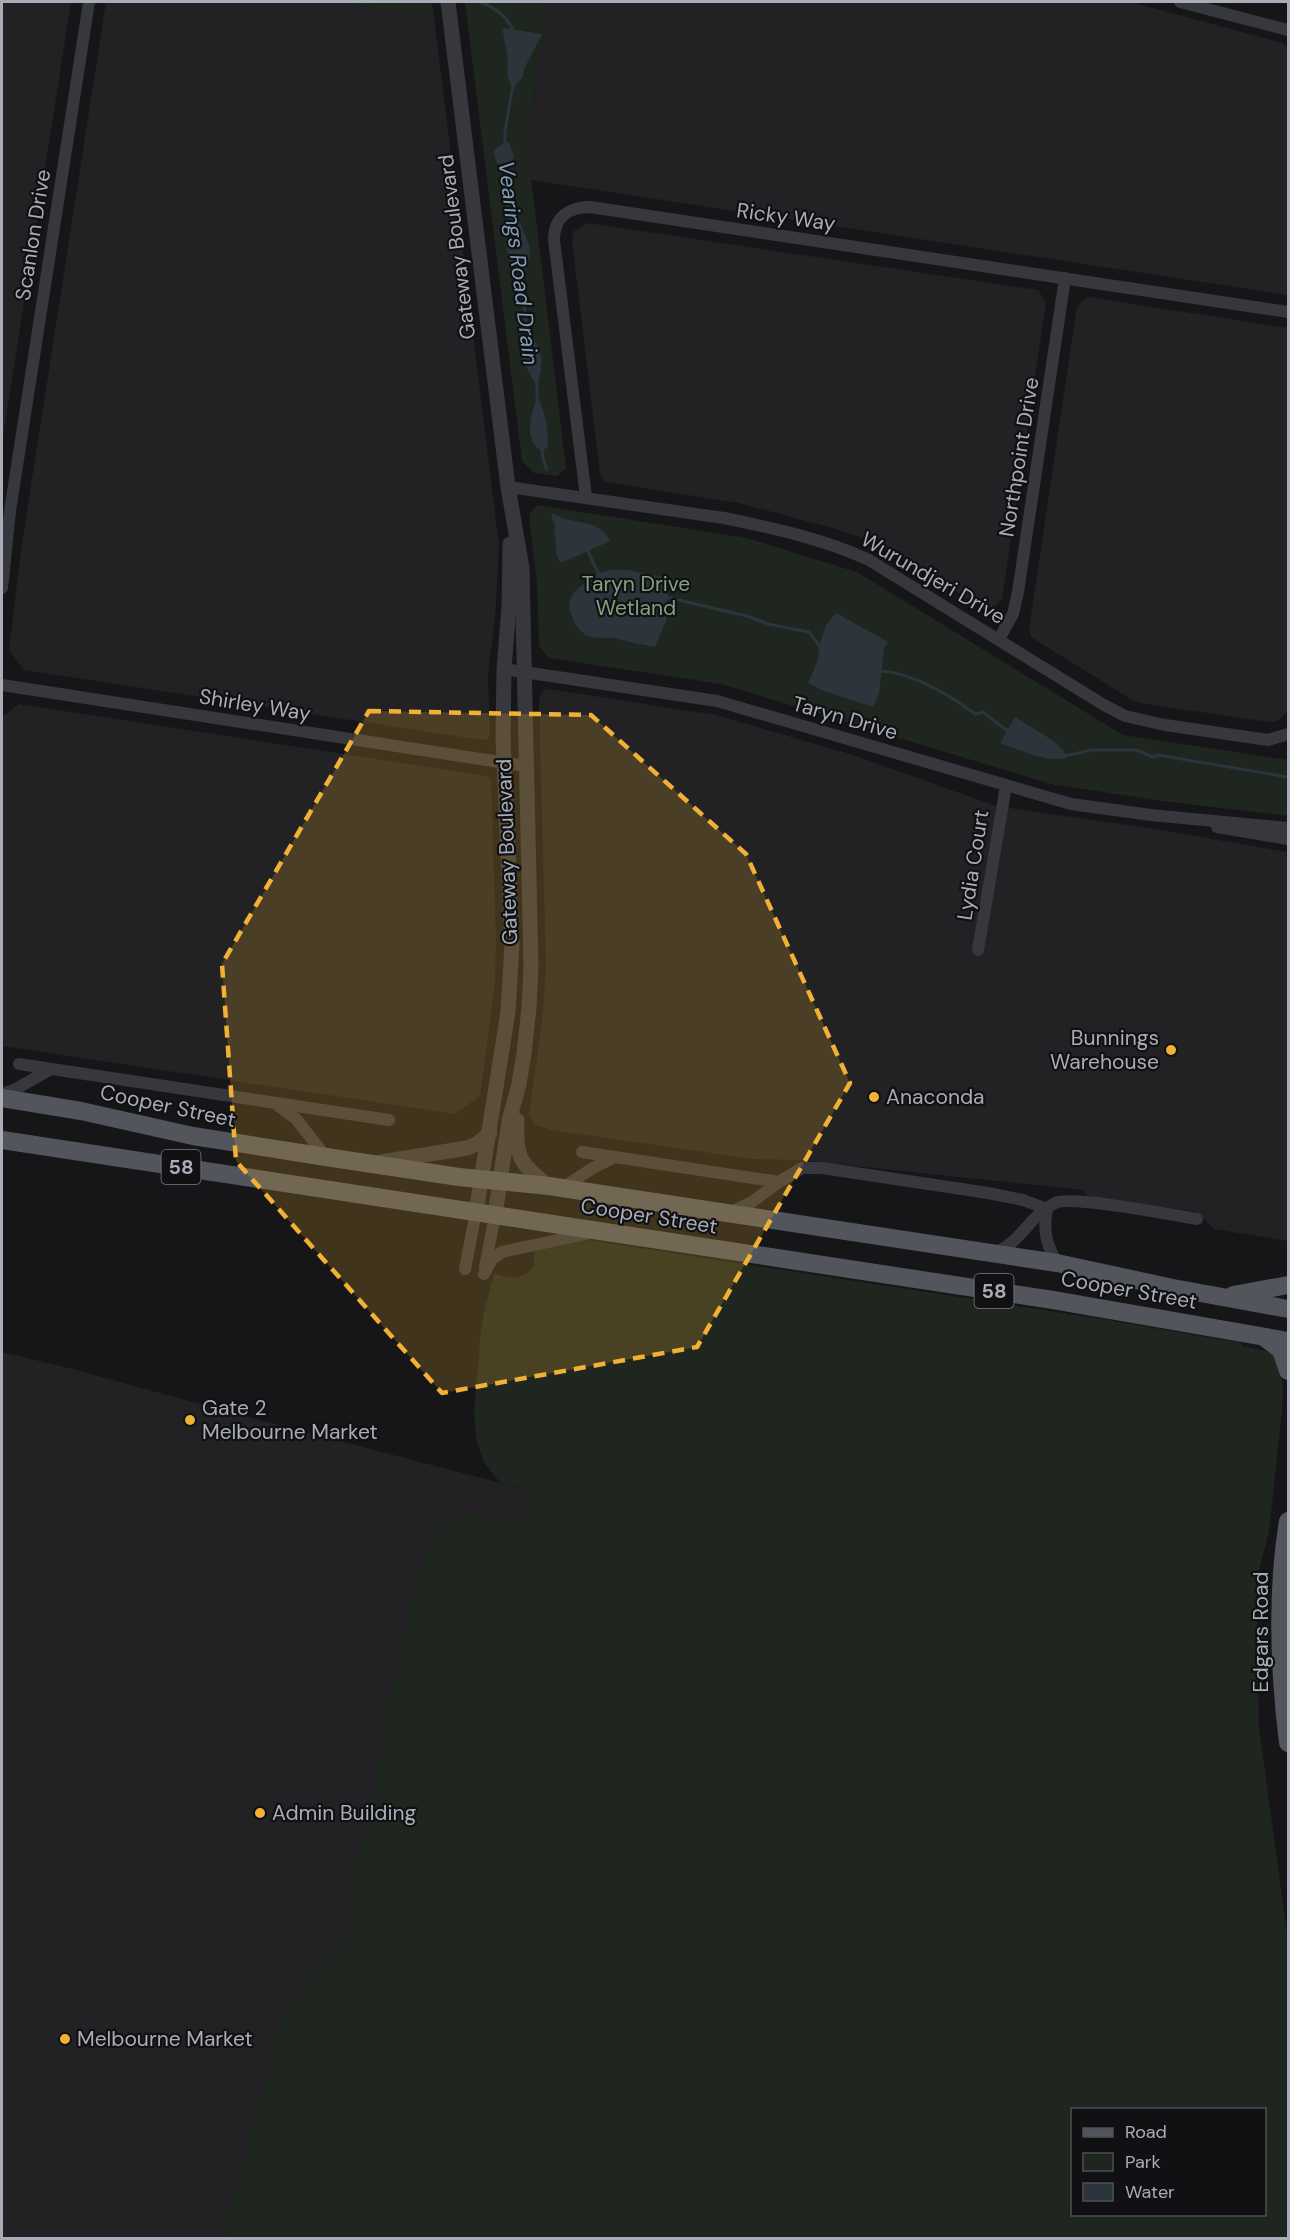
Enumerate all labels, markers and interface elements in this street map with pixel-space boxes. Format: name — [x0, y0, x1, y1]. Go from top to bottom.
street label: Gateway Boulevard — [432, 153, 482, 341]
water label: Vearings Road Drain — [492, 159, 545, 367]
street label: Scanlon Drive — [9, 167, 57, 302]
street label: Ricky Way — [735, 196, 838, 238]
street label: Northpoint Drive — [993, 375, 1045, 539]
street label: Wurundjeri Drive — [856, 525, 1010, 631]
park label: Taryn Drive Wetland — [582, 570, 690, 622]
street label: Shirley Way — [197, 682, 313, 728]
street label: Taryn Drive — [789, 690, 901, 746]
street label: Gateway Boulevard — [490, 758, 524, 946]
street label: Lydia Court — [950, 808, 996, 922]
place label: Bunnings Warehouse — [1050, 1024, 1159, 1076]
marker: Bunnings Warehouse — [1164, 1043, 1178, 1057]
street label: Cooper Street — [98, 1078, 238, 1134]
place label: Anaconda — [886, 1083, 985, 1111]
marker: Anaconda — [867, 1090, 881, 1104]
road number: 58 — [162, 1150, 201, 1184]
street label: Cooper Street — [579, 1191, 719, 1241]
street label: Cooper Street — [1059, 1264, 1199, 1316]
road number: 58 — [974, 1274, 1014, 1308]
place label: Gate 2 Melbourne Market — [202, 1394, 378, 1446]
marker: Gate 2 Melbourne Market — [183, 1413, 197, 1427]
street label: Edgars Road — [1247, 1572, 1275, 1692]
place label: Admin Building — [272, 1799, 417, 1827]
marker: Admin Building — [253, 1806, 267, 1820]
place label: Melbourne Market — [77, 2025, 253, 2053]
marker: Melbourne Market — [58, 2032, 72, 2046]
legend — [1071, 2108, 1266, 2216]
text: Road — [1125, 2120, 1167, 2144]
text: Park — [1125, 2150, 1161, 2174]
text: Water — [1125, 2180, 1175, 2204]

